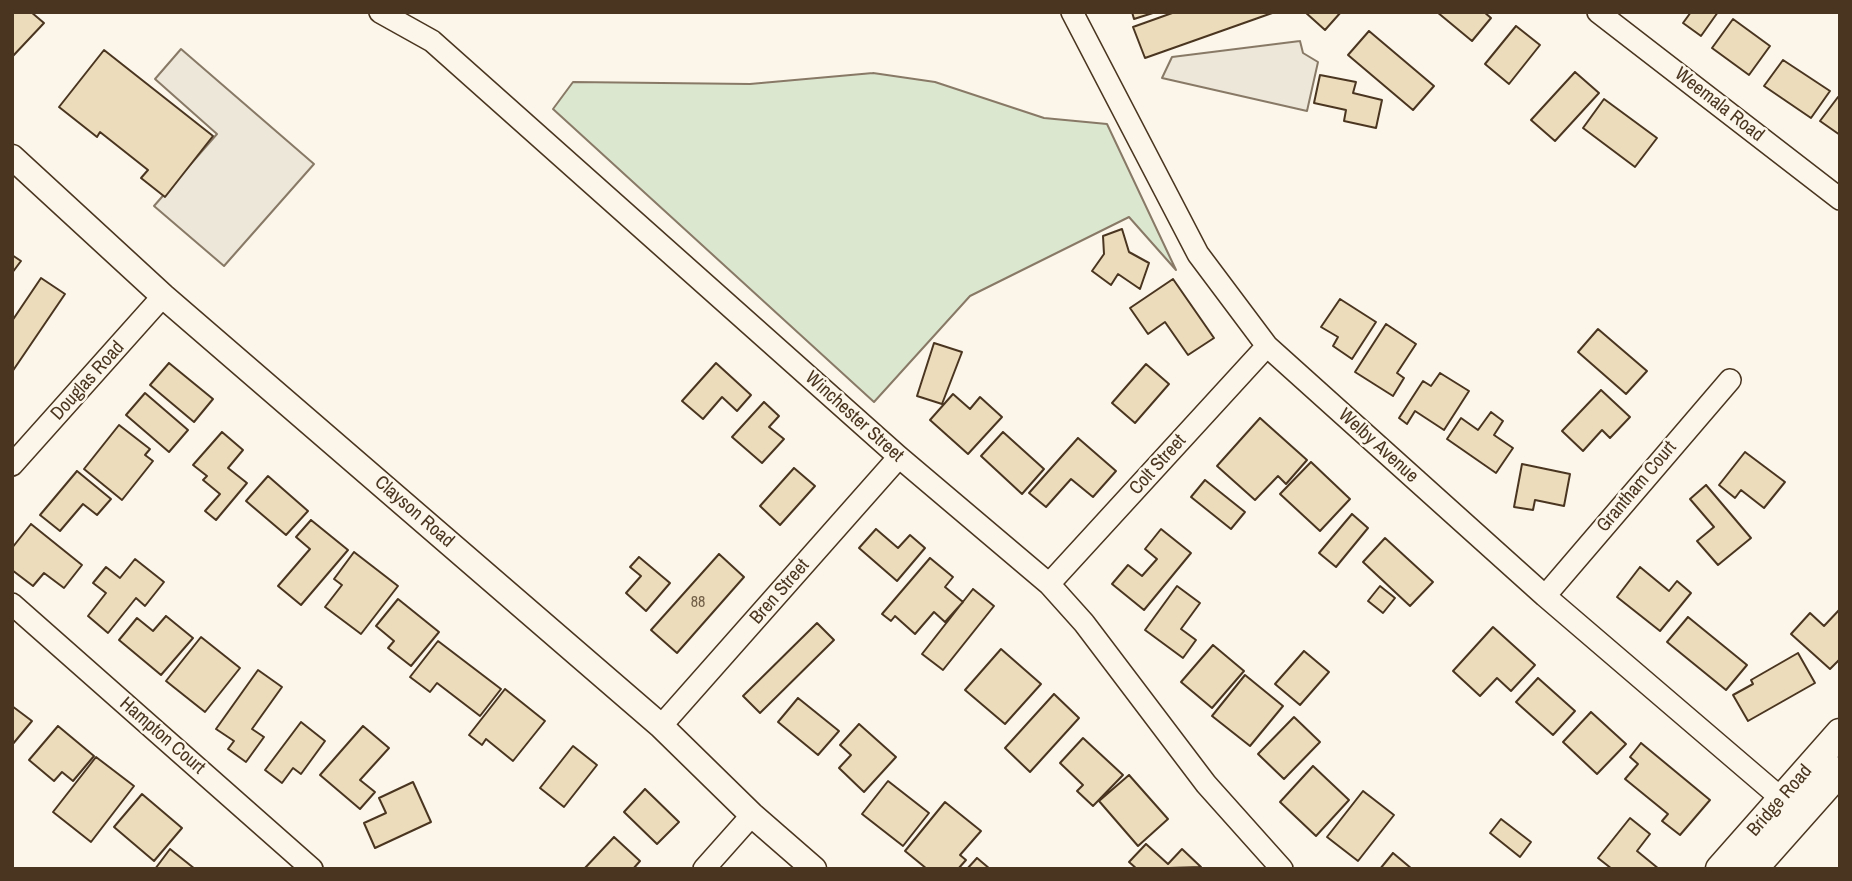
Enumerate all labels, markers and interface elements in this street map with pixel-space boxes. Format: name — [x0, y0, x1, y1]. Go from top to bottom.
street label: Weemala Road — [1670, 63, 1768, 147]
street label: Douglas Road — [46, 337, 130, 425]
street label: Winchester Street — [800, 367, 908, 467]
street label: Welby Avenue — [1333, 404, 1423, 488]
street label: Colt Street — [1125, 430, 1191, 500]
street label: Grantham Court — [1592, 437, 1682, 537]
street label: Clayson Road — [370, 471, 458, 553]
street label: Bren Street — [746, 555, 814, 629]
house number: 88 — [691, 593, 705, 613]
street label: Hampton Court — [115, 693, 209, 779]
street label: Bridge Road — [1743, 761, 1817, 841]

